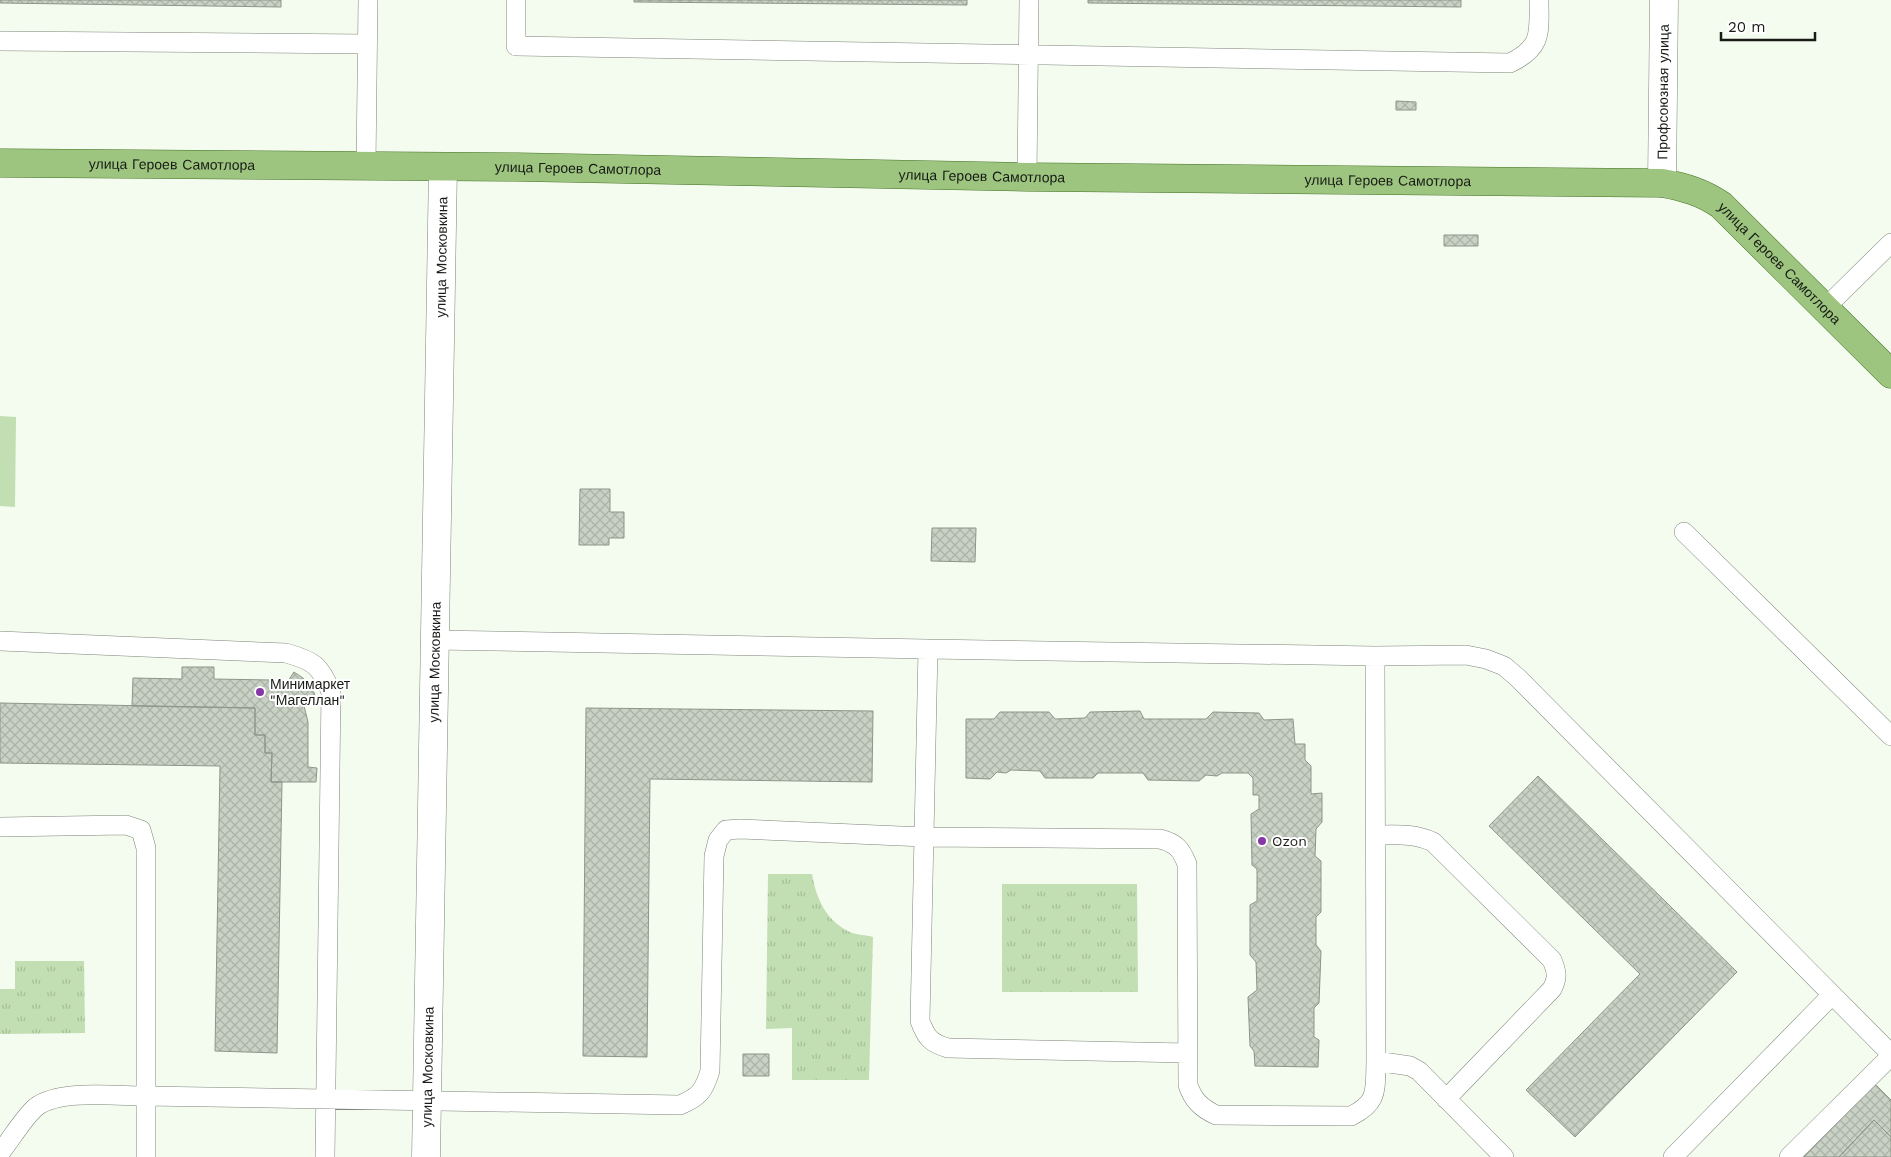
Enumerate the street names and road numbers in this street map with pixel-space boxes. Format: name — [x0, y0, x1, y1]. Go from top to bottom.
street label: Профсоюзная улица — [1654, 24, 1672, 160]
street label: улица Героев Самотлора — [89, 156, 255, 173]
street label: улица Героев Самотлора — [495, 159, 662, 178]
street label: улица Героев Самотлора — [899, 166, 1065, 185]
street label: улица Героев Самотлора — [1305, 172, 1471, 189]
street label: улица Московкина — [432, 196, 450, 318]
street label: улица Героев Самотлора — [1715, 199, 1844, 328]
street label: улица Московкина — [425, 601, 444, 723]
street label: улица Московкина — [419, 1006, 437, 1128]

